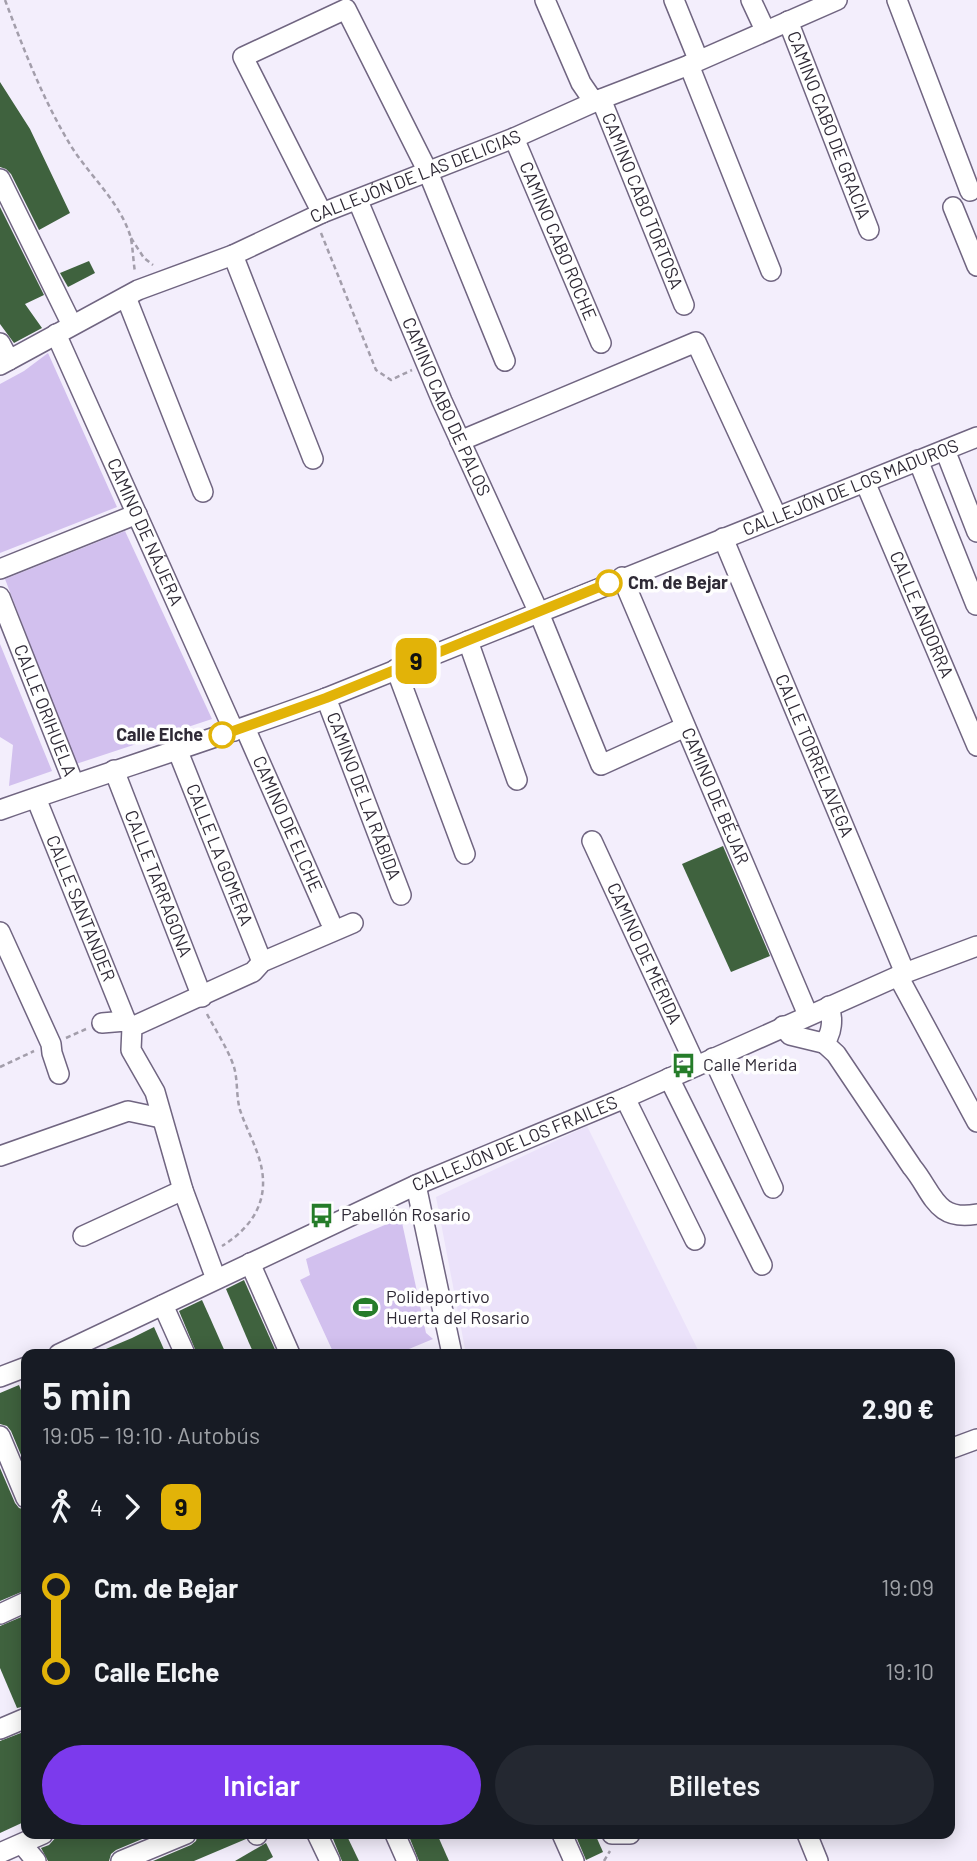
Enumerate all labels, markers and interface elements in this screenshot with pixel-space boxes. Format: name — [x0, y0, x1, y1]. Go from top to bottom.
street label: CAMINO CABO DE GRACIA — [783, 28, 876, 222]
street label: CAMINO CABO TORTOSA — [598, 109, 688, 292]
street label: CALLEJÓN DE LAS DELICIAS — [306, 124, 524, 227]
street label: CAMINO CABO ROCHE — [515, 158, 602, 323]
street label: CAMINO CABO DE PALOS — [398, 314, 496, 499]
street label: CALLEJÓN DE LOS MADUROS — [739, 434, 962, 540]
street label: CAMINO DE NÁJERA — [103, 454, 188, 609]
street label: CALLE ANDORRA — [886, 547, 959, 681]
marker: Cm. de Bejar — [596, 570, 622, 596]
place label: Cm. de Bejar — [628, 571, 728, 593]
line badge: 9 — [393, 638, 439, 684]
street label: CALLE ORIHUELA — [10, 641, 82, 779]
text: 9 — [410, 646, 422, 675]
street label: CALLE TORRELAVEGA — [771, 671, 859, 840]
street label: CAMINO DE LA RÁBIDA — [322, 709, 406, 883]
marker: Calle Elche — [209, 722, 235, 748]
place label: Calle Elche — [116, 723, 203, 745]
street label: CAMINO DE BÉJAR — [677, 724, 755, 867]
street label: CAMINO DE ELCHE — [249, 752, 328, 895]
street label: CALLE LA GOMERA — [182, 780, 258, 929]
street label: CALLE TARRAGONA — [121, 807, 197, 960]
street label: CALLE SANTANDER — [42, 832, 121, 984]
street label: CAMINO DE MÉRIDA — [603, 879, 687, 1027]
bus stop icon: Calle Merida — [669, 1051, 697, 1079]
place label: Calle Merida — [703, 1053, 797, 1075]
street label: CALLEJÓN DE LOS FRAILES — [408, 1090, 620, 1196]
bus stop icon: Pabellón Rosario — [307, 1201, 335, 1229]
place label: Pabellón Rosario — [341, 1203, 471, 1225]
place label: Polideportivo Huerta del Rosario — [386, 1285, 530, 1328]
sports icon: Polideportivo Huerta del Rosario — [352, 1293, 380, 1321]
text: 5 min — [42, 1372, 132, 1418]
text: 2.90 € — [862, 1393, 934, 1424]
text: 19:05 – 19:10 · Autobús — [42, 1421, 260, 1449]
icon: walk — [42, 1488, 80, 1526]
icon: forward — [113, 1488, 151, 1526]
text: 9 — [175, 1492, 187, 1521]
text: 4 — [90, 1493, 103, 1521]
text: Cm. de Bejar — [94, 1572, 238, 1603]
text: 19:09 — [881, 1573, 934, 1601]
text: Calle Elche — [94, 1656, 219, 1687]
text: 19:10 — [885, 1657, 934, 1685]
button: Iniciar — [42, 1745, 481, 1825]
button: Billetes — [495, 1745, 934, 1825]

